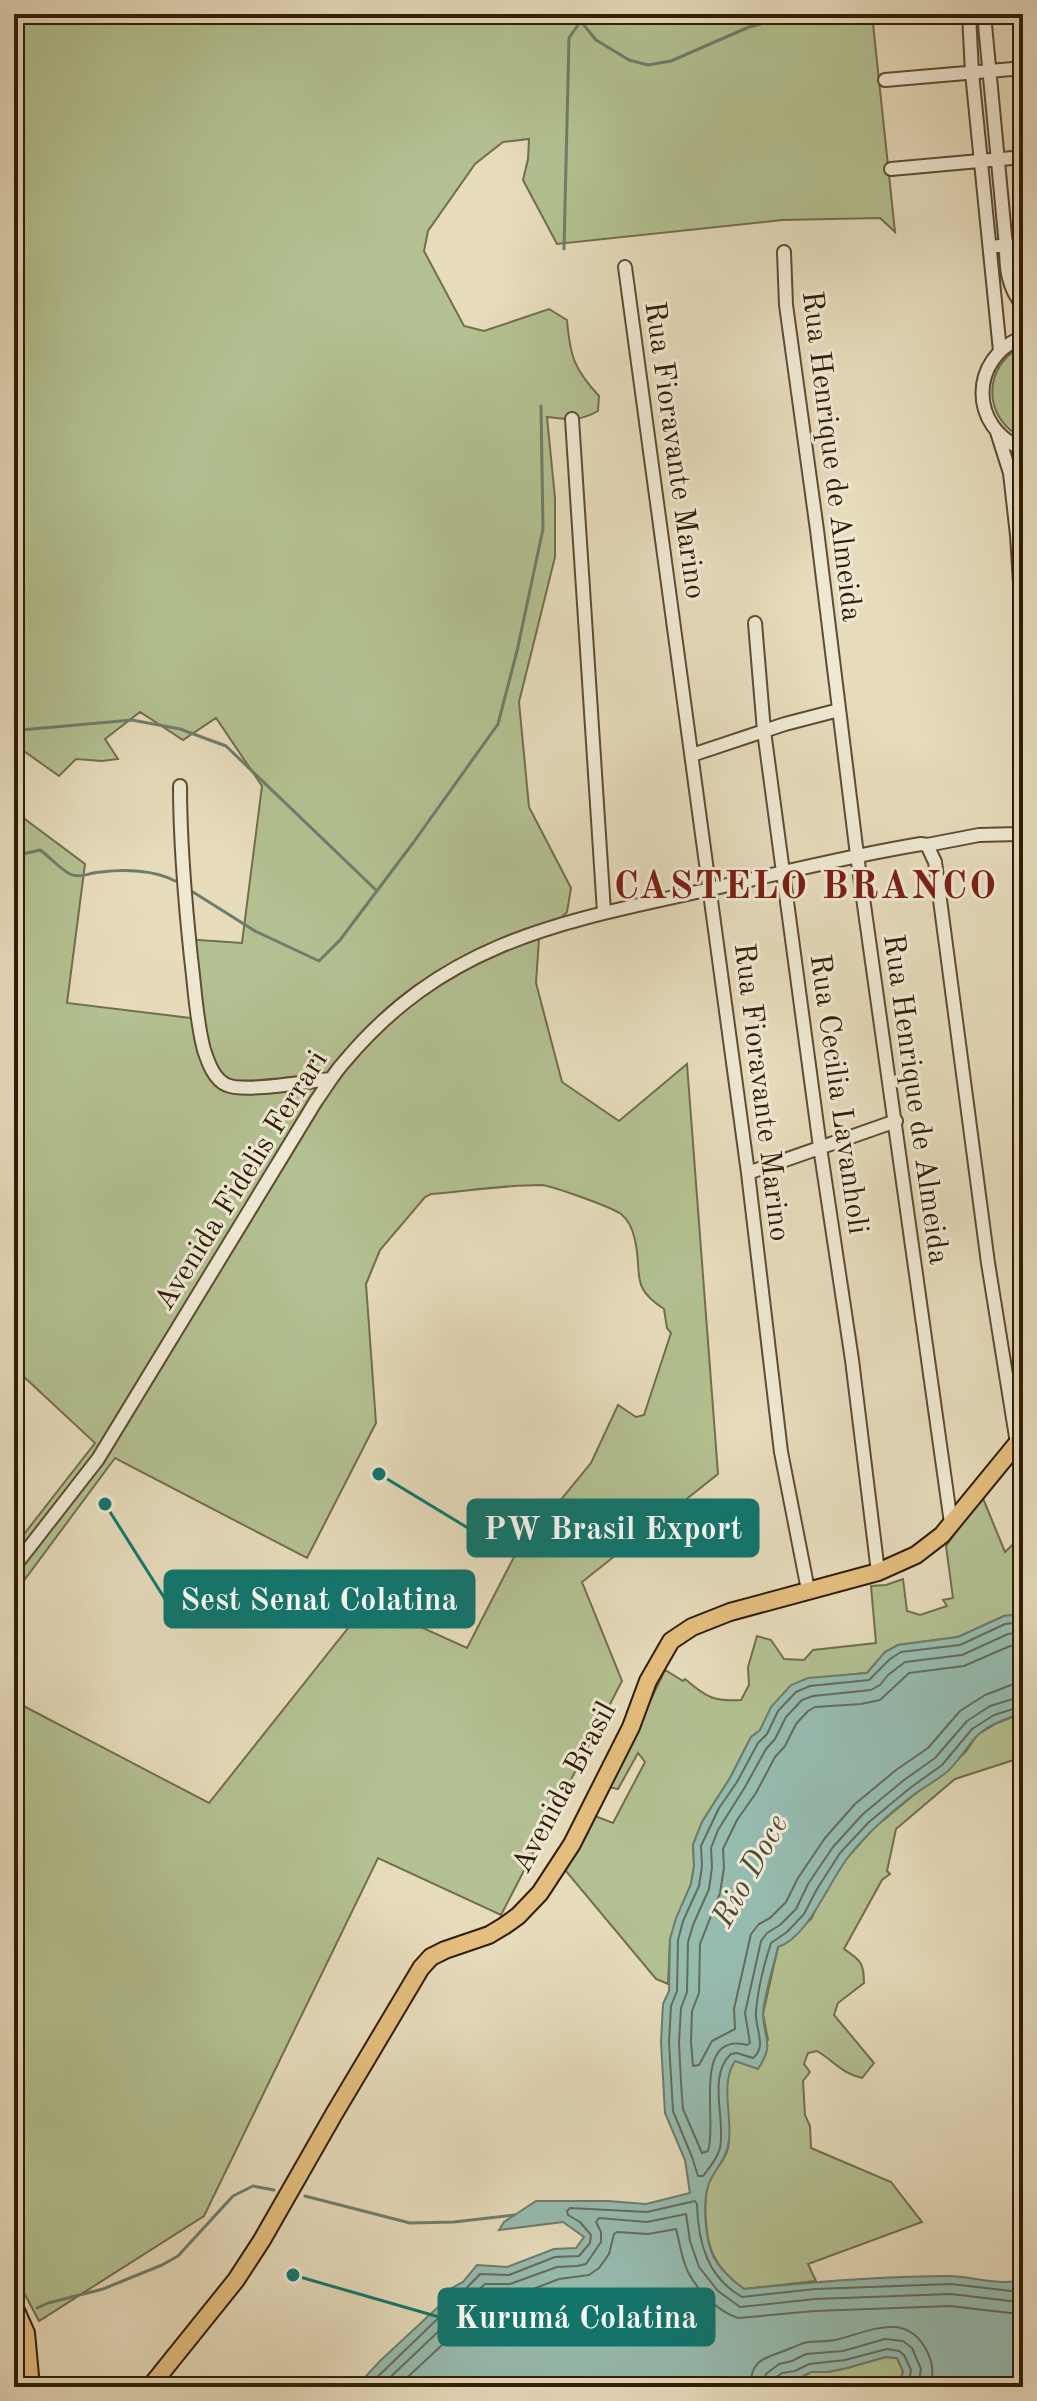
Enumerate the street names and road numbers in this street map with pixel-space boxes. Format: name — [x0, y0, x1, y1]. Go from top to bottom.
street label: Rua Henrique de Almeida — [796, 289, 866, 624]
street label: Rua Fioravante Marino — [638, 300, 710, 601]
street label: Rua Henrique de Almeida — [877, 932, 953, 1266]
street label: Rua Fioravante Marino — [728, 941, 794, 1243]
street label: Rua Cecilia Lavanholi — [804, 952, 873, 1236]
street label: Avenida Fidelis Ferrari — [150, 1046, 334, 1316]
street label: Avenida Brasil — [507, 1697, 622, 1879]

